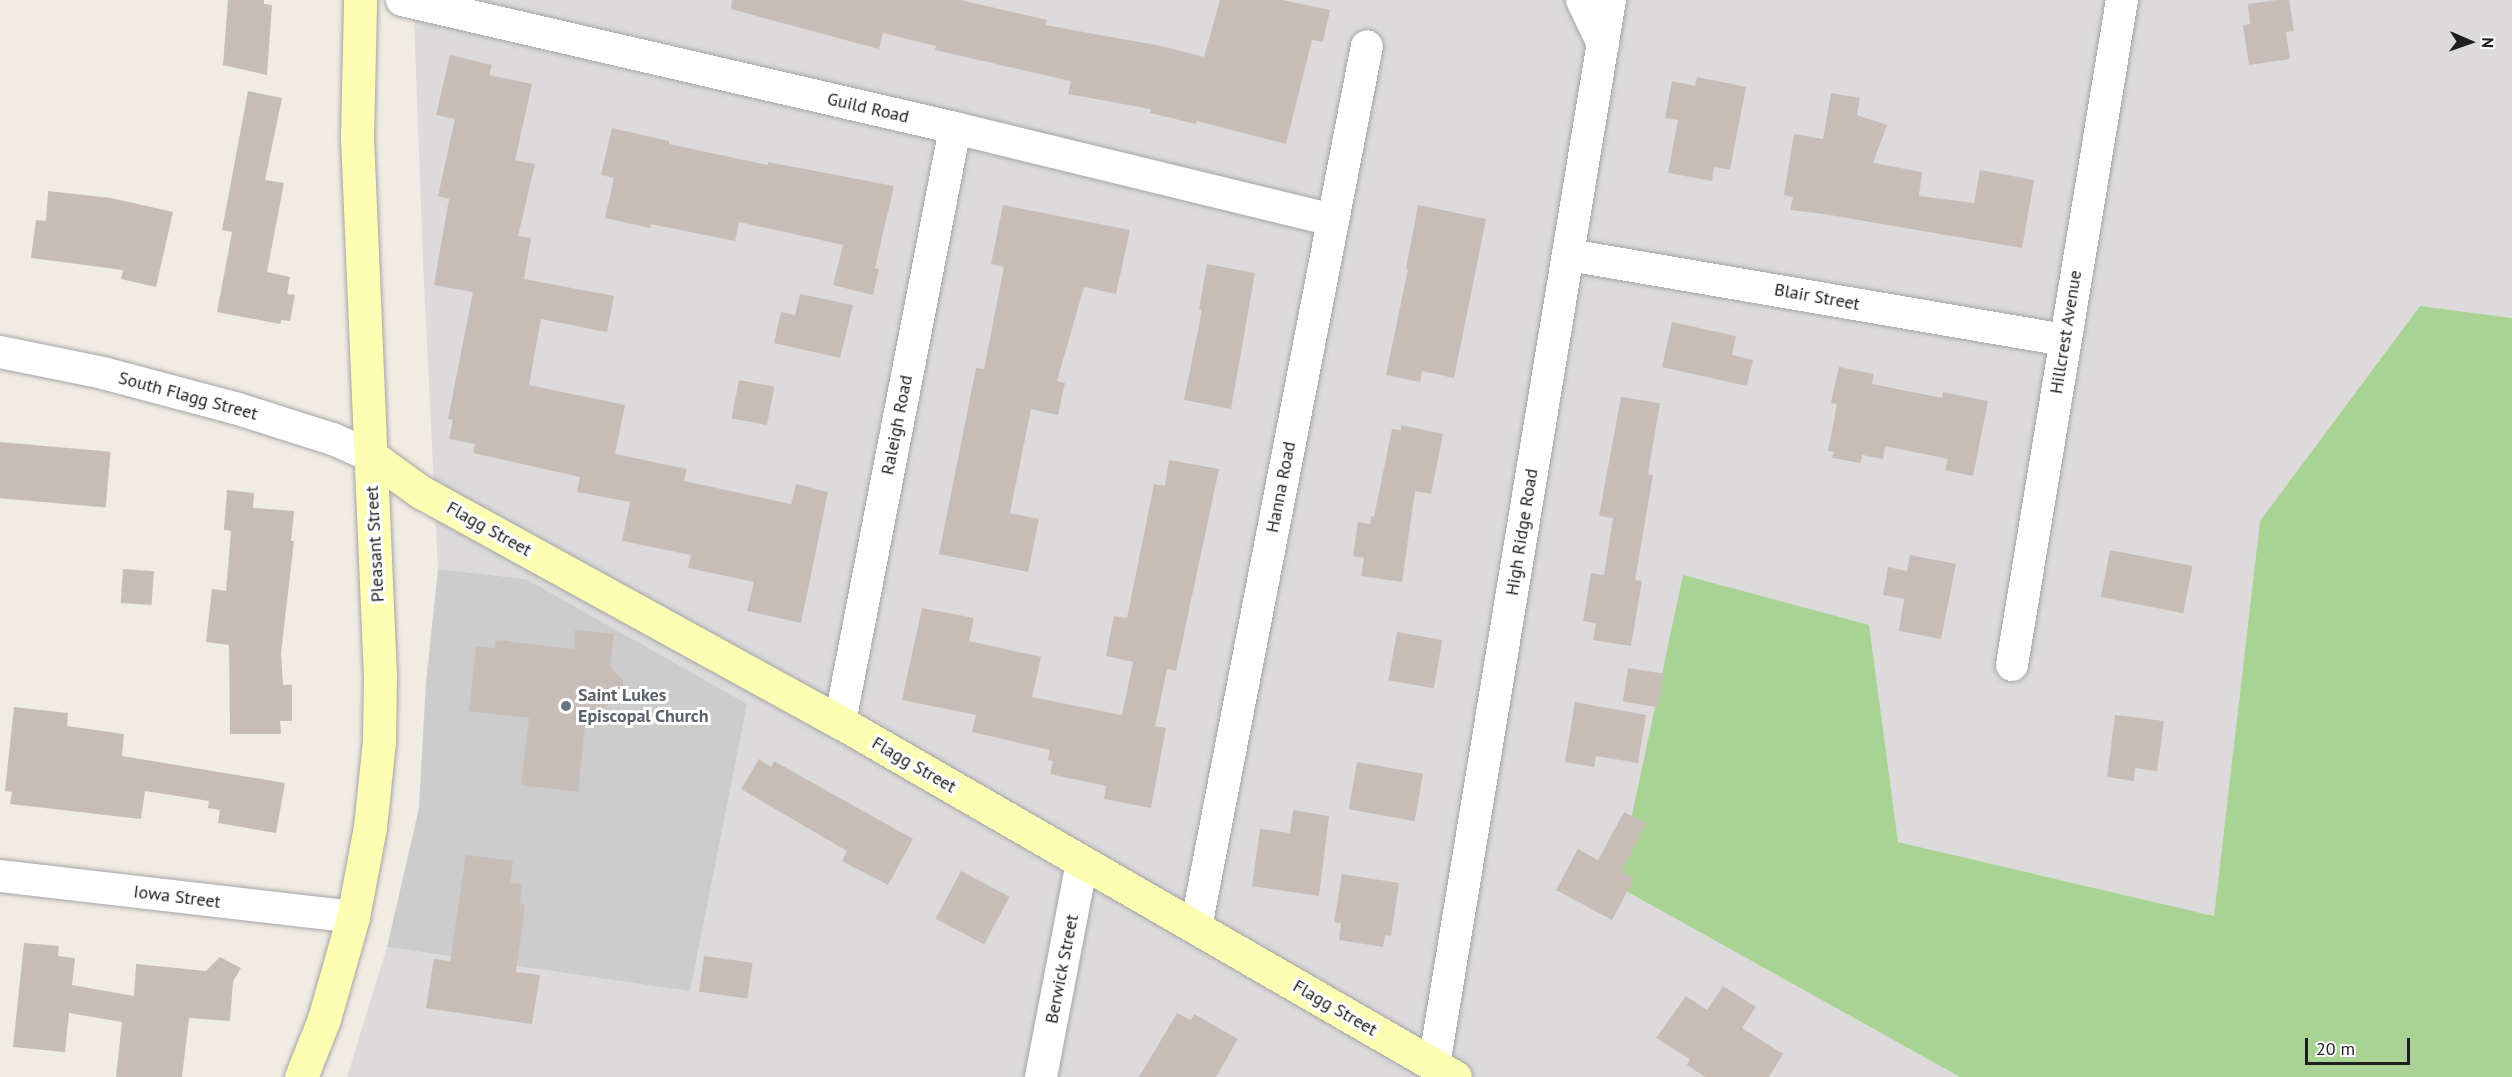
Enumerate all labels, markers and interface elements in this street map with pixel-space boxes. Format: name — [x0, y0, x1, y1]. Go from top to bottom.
north arrow — [2440, 12, 2500, 72]
text: N — [2478, 37, 2498, 48]
street label: Guild Road — [825, 88, 911, 128]
street label: Hillcrest Avenue — [2046, 268, 2086, 396]
street label: Blair Street — [1773, 279, 1861, 315]
street label: South Flagg Street — [116, 367, 260, 425]
street label: Raleigh Road — [877, 373, 917, 477]
street label: Hanna Road — [1262, 440, 1300, 534]
street label: High Ridge Road — [1501, 467, 1543, 597]
street label: Pleasant Street — [361, 485, 389, 603]
street label: Flagg Street — [443, 497, 535, 561]
place label: Saint Lukes Episcopal Church — [578, 685, 709, 728]
marker: Saint Lukes Episcopal Church — [559, 699, 573, 713]
street label: Flagg Street — [868, 732, 960, 798]
street label: Iowa Street — [132, 881, 222, 913]
street label: Berwick Street — [1041, 912, 1083, 1026]
street label: Flagg Street — [1289, 975, 1381, 1041]
scale bar — [2308, 1026, 2413, 1064]
text: 20 m — [2316, 1037, 2355, 1060]

